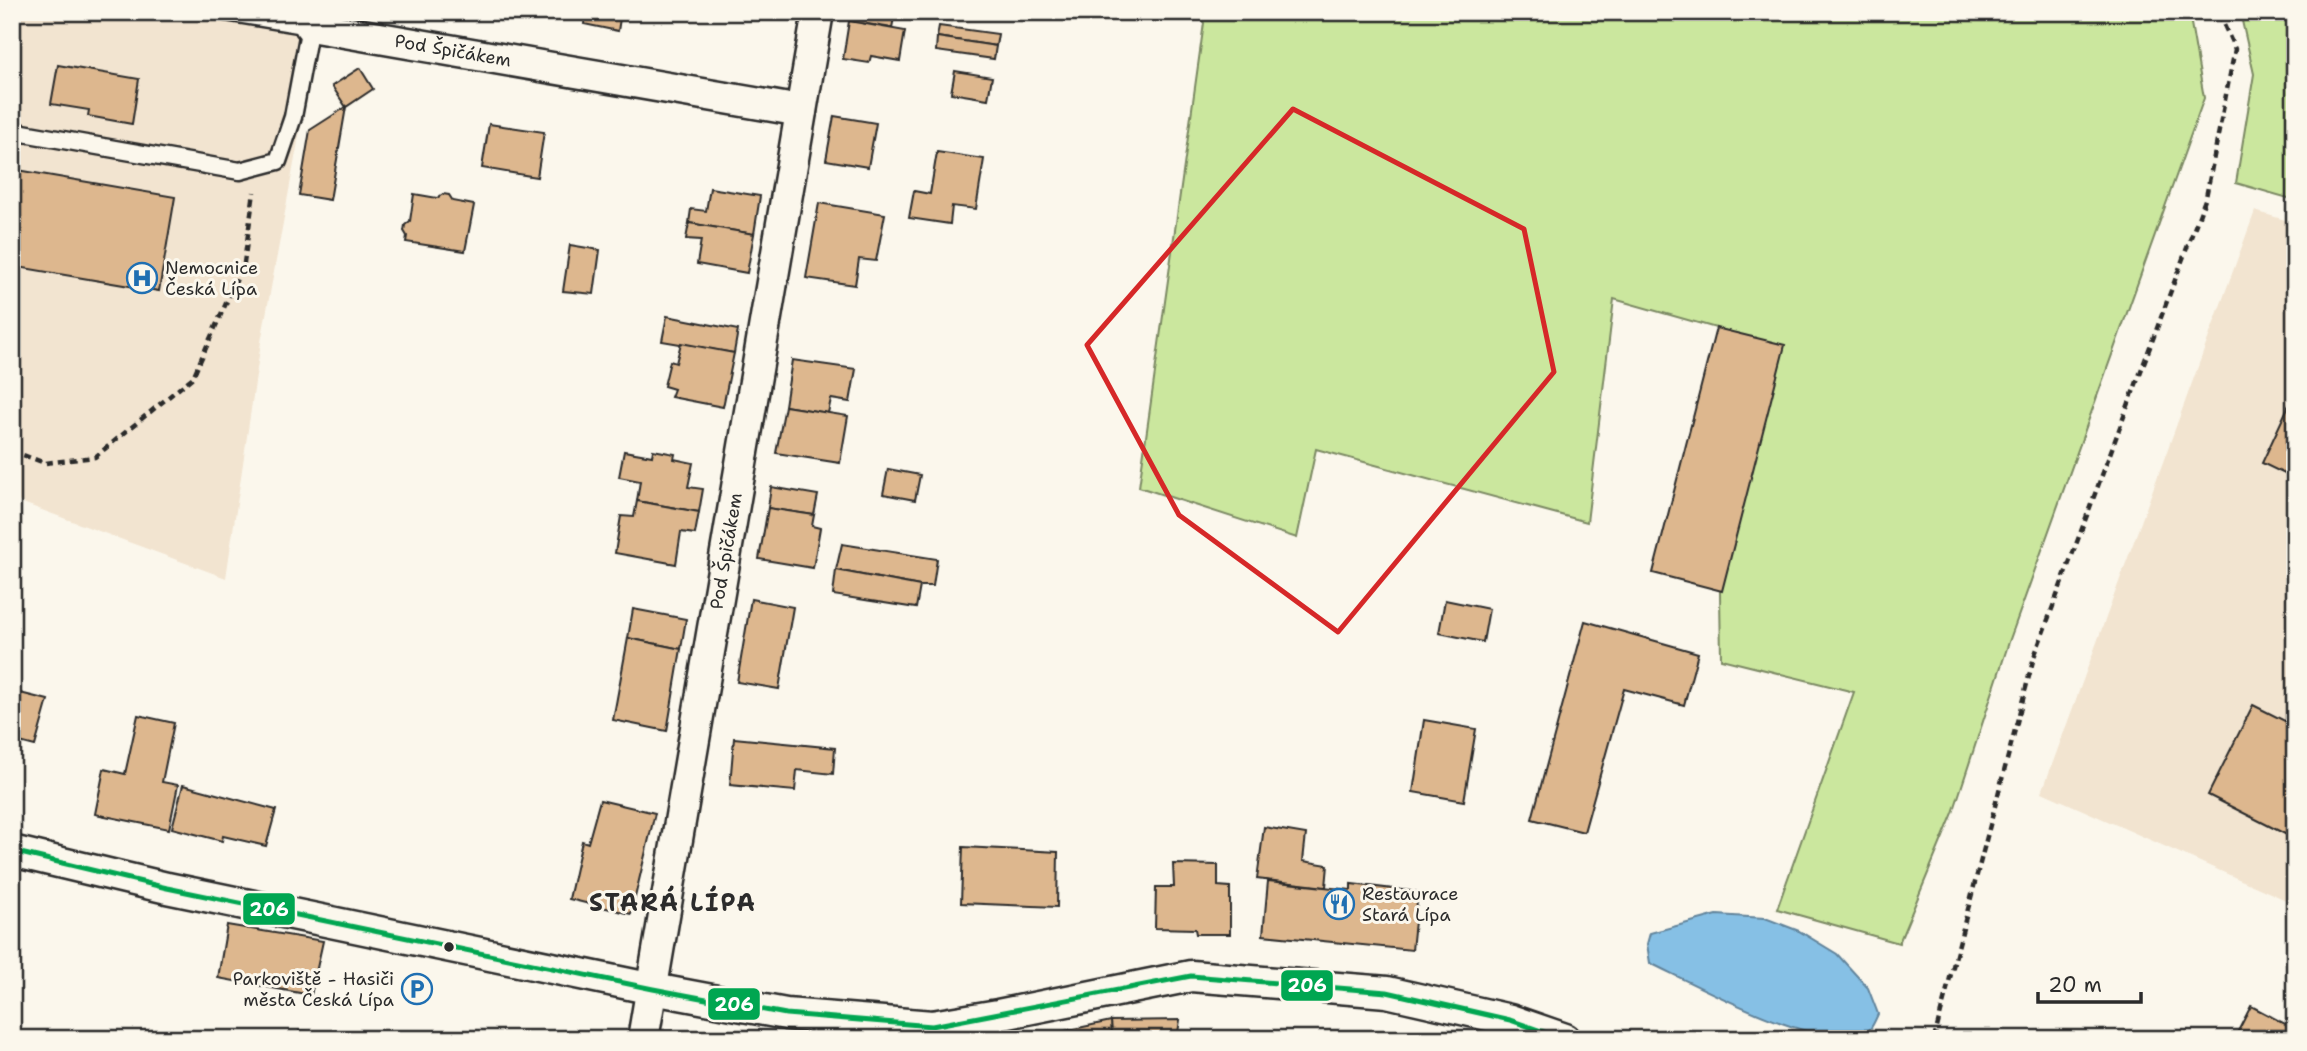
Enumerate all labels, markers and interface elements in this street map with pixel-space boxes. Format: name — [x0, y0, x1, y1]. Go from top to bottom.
street label: Pod Špičákem — [393, 29, 513, 73]
place label: Nemocnice Česká Lípa — [165, 256, 258, 301]
hospital icon: Nemocnice Česká Lípa — [125, 261, 159, 295]
street label: Pod Špičákem — [704, 491, 748, 611]
place label: Restaurace Stará Lípa — [1362, 882, 1458, 927]
district label: STARÁ LÍPA — [589, 885, 757, 919]
restaurant icon: Restaurace Stará Lípa — [1322, 887, 1356, 921]
line badge: 206 — [242, 892, 296, 926]
text: 206 — [249, 897, 289, 922]
unlabelled marker — [442, 940, 456, 954]
scale bar — [2038, 960, 2141, 1004]
place label: Parkoviště - Hasiči města Česká Lípa — [233, 967, 394, 1012]
line badge: 206 — [1280, 969, 1334, 1002]
text: 20 m — [2048, 971, 2102, 999]
parking icon: Parkoviště - Hasiči města Česká Lípa — [400, 972, 434, 1006]
text: 206 — [1287, 973, 1327, 998]
line badge: 206 — [707, 987, 761, 1021]
text: 206 — [714, 992, 754, 1017]

